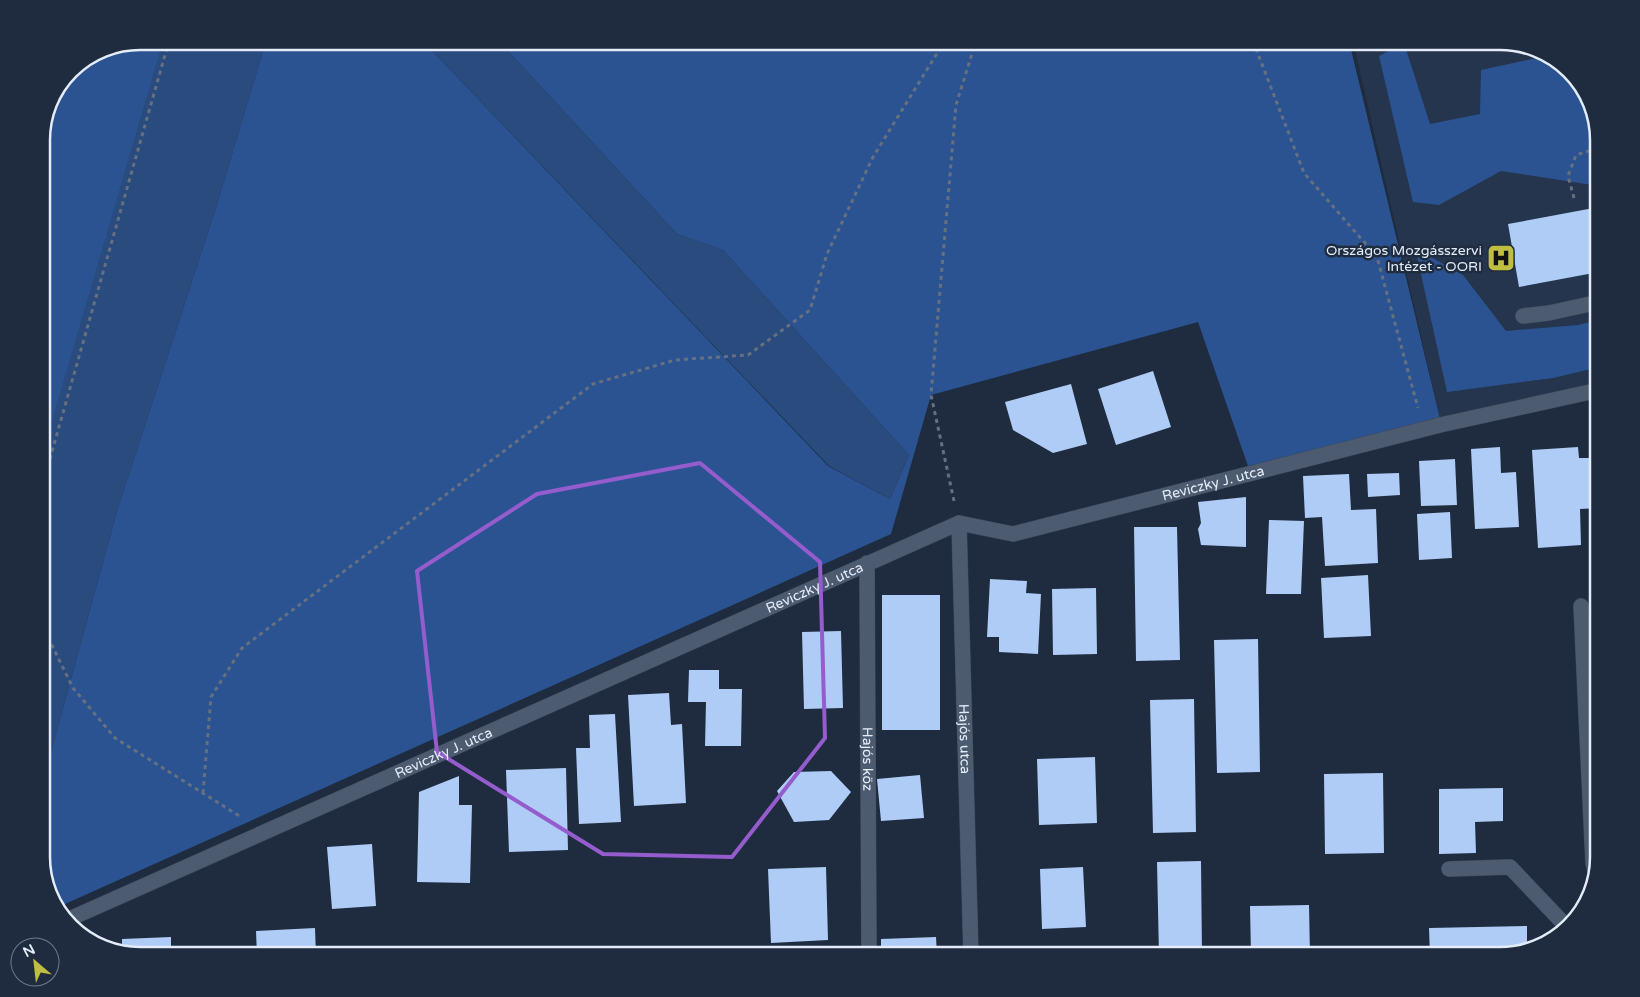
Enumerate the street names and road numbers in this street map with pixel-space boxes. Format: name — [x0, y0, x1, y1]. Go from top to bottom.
street label: Reviczky J. utca — [1160, 462, 1266, 504]
street label: Reviczky J. utca — [763, 558, 866, 616]
street label: Hajós utca — [956, 704, 974, 774]
street label: Reviczky J. utca — [392, 723, 495, 782]
street label: Hajós köz — [859, 727, 877, 791]

